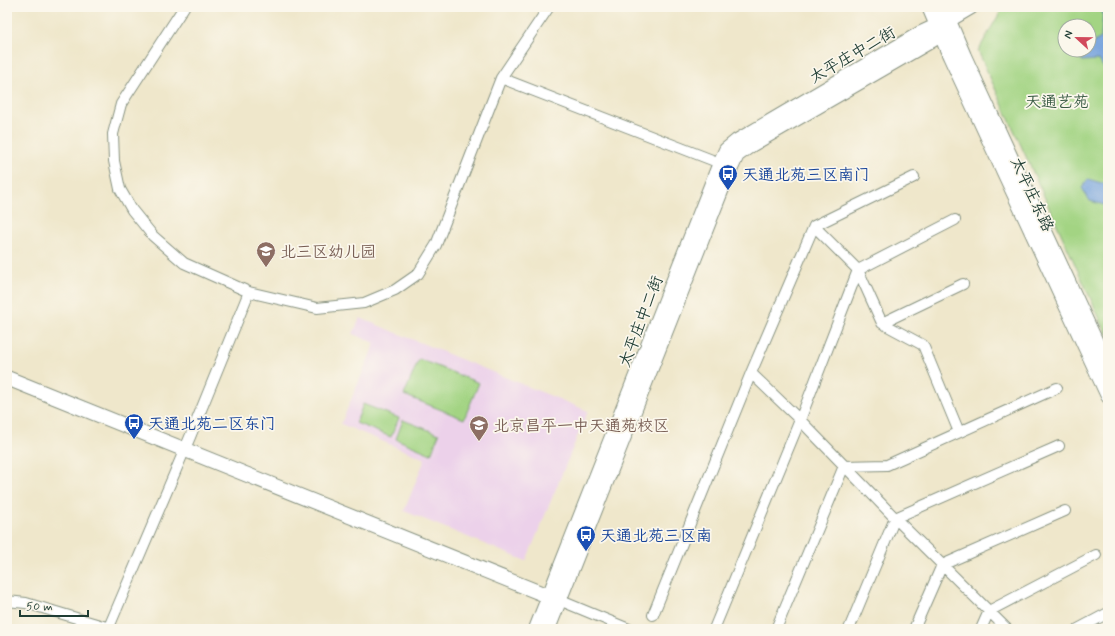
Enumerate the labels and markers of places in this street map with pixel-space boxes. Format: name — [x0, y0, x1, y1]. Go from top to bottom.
bus stop icon: 天通北苑三区南门 — [717, 163, 739, 191]
place label: 天通北苑三区南门 — [742, 165, 870, 186]
school or university icon: 北三区幼儿园 — [255, 240, 277, 268]
place label: 北三区幼儿园 — [280, 242, 376, 263]
bus stop icon: 天通北苑二区东门 — [123, 412, 145, 440]
place label: 天通北苑二区东门 — [148, 414, 276, 435]
school or university icon: 北京昌平一中天通苑校区 — [468, 414, 490, 442]
place label: 北京昌平一中天通苑校区 — [493, 416, 669, 437]
bus stop icon: 天通北苑三区南 — [575, 524, 597, 552]
place label: 天通北苑三区南 — [600, 526, 712, 547]

